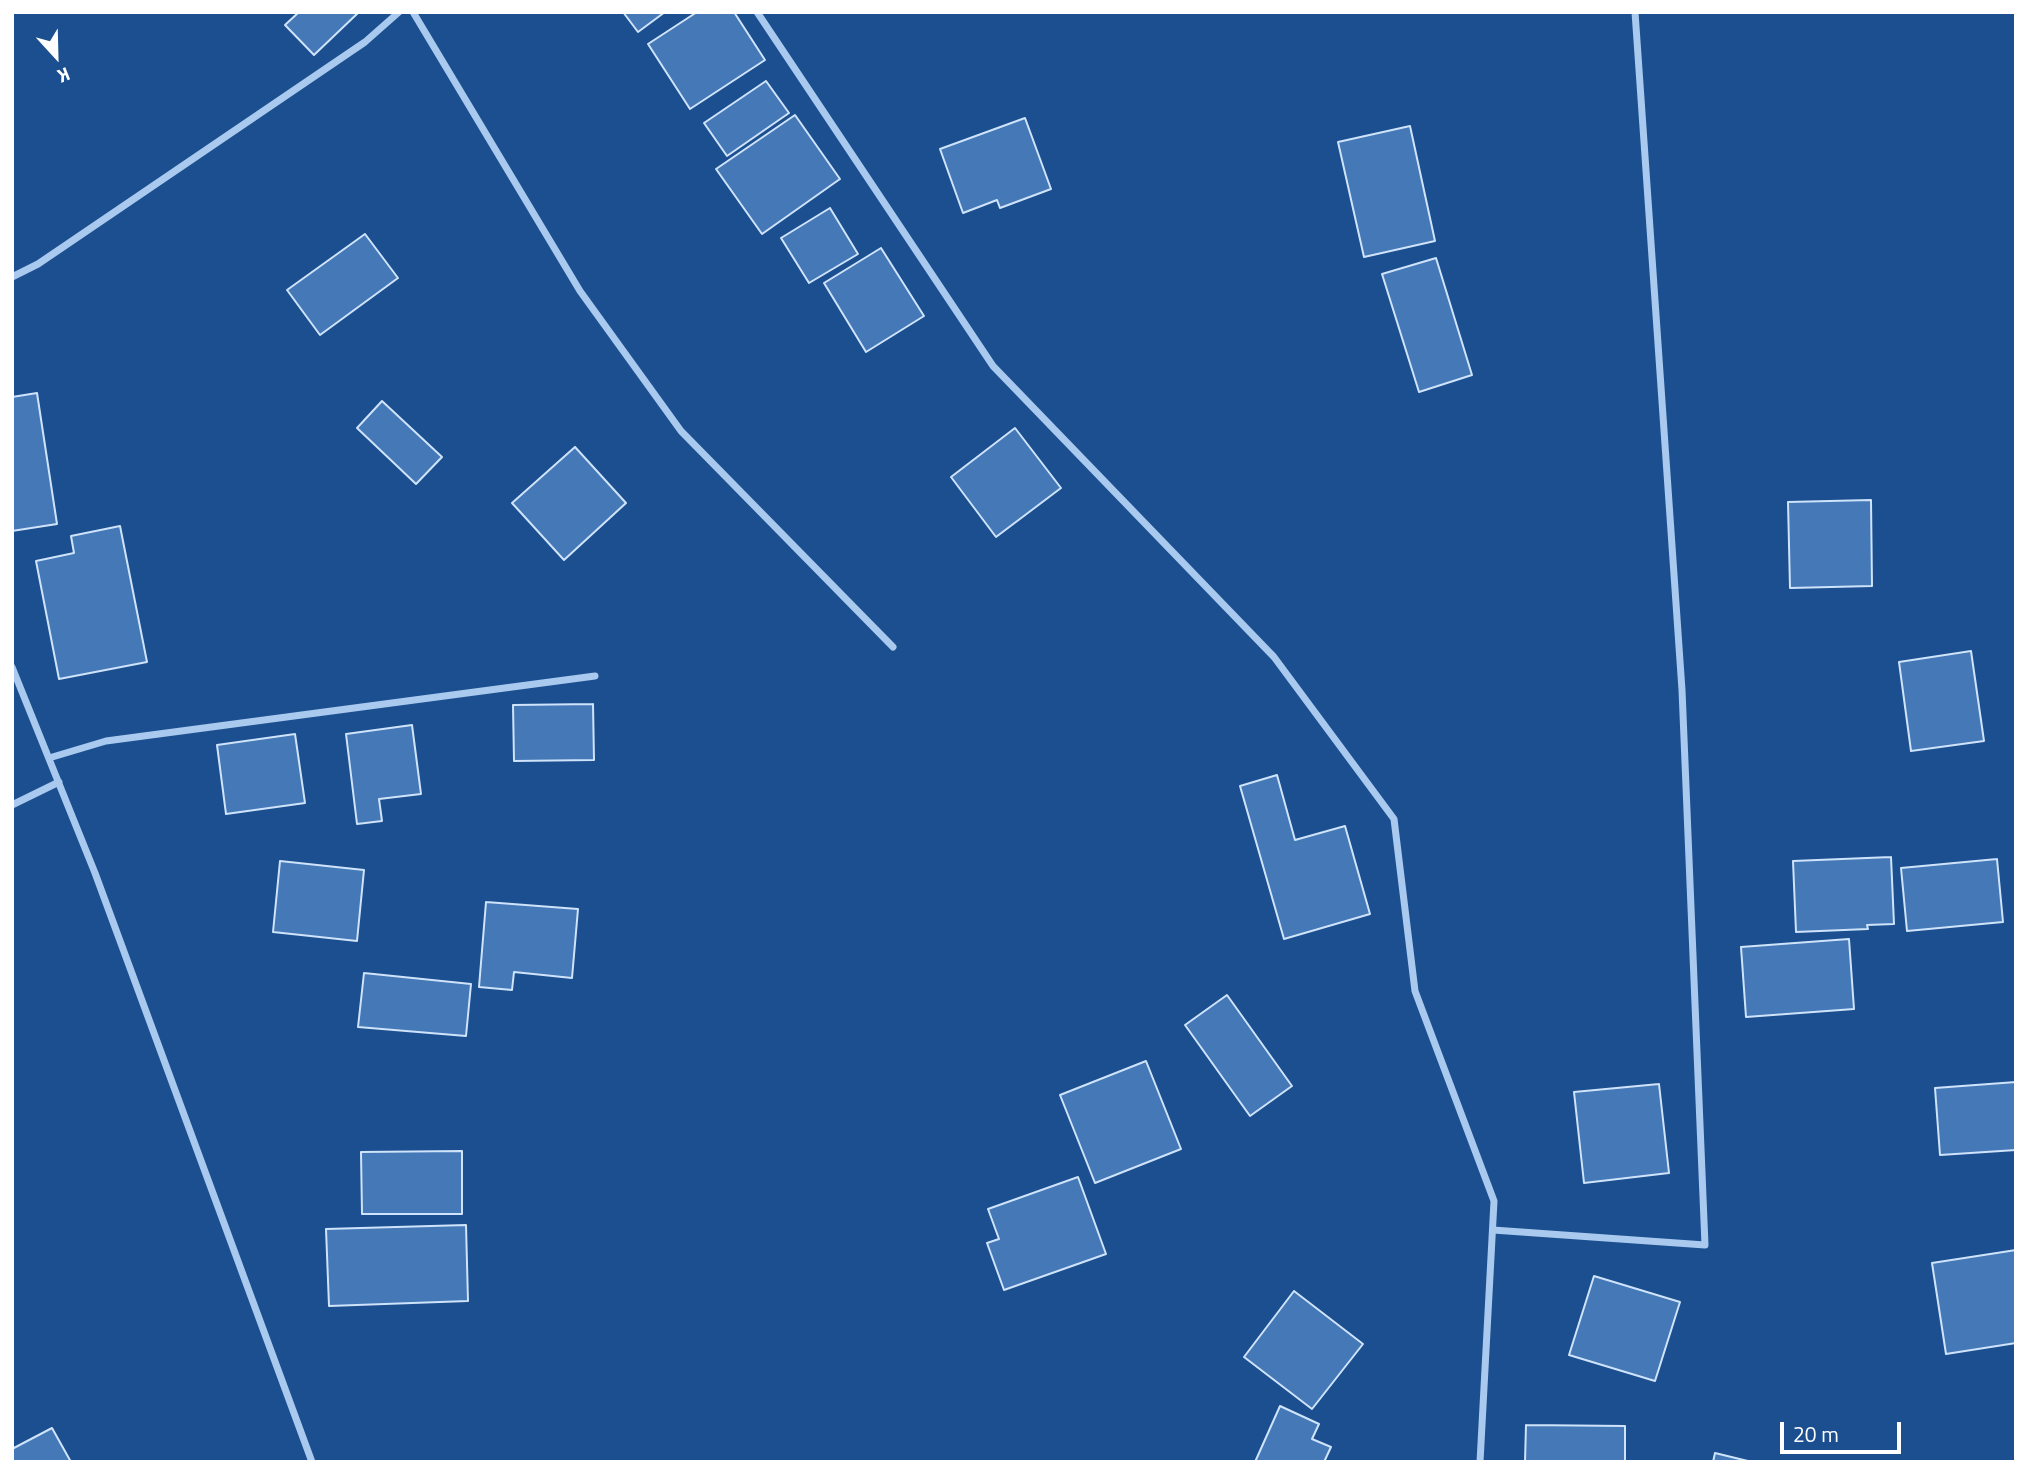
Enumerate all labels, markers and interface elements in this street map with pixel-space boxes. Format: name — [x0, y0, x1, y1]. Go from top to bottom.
north arrow — [21, 21, 91, 91]
text: K — [53, 60, 75, 91]
scale bar — [1783, 1408, 1904, 1452]
text: 20 m — [1793, 1418, 1839, 1450]

